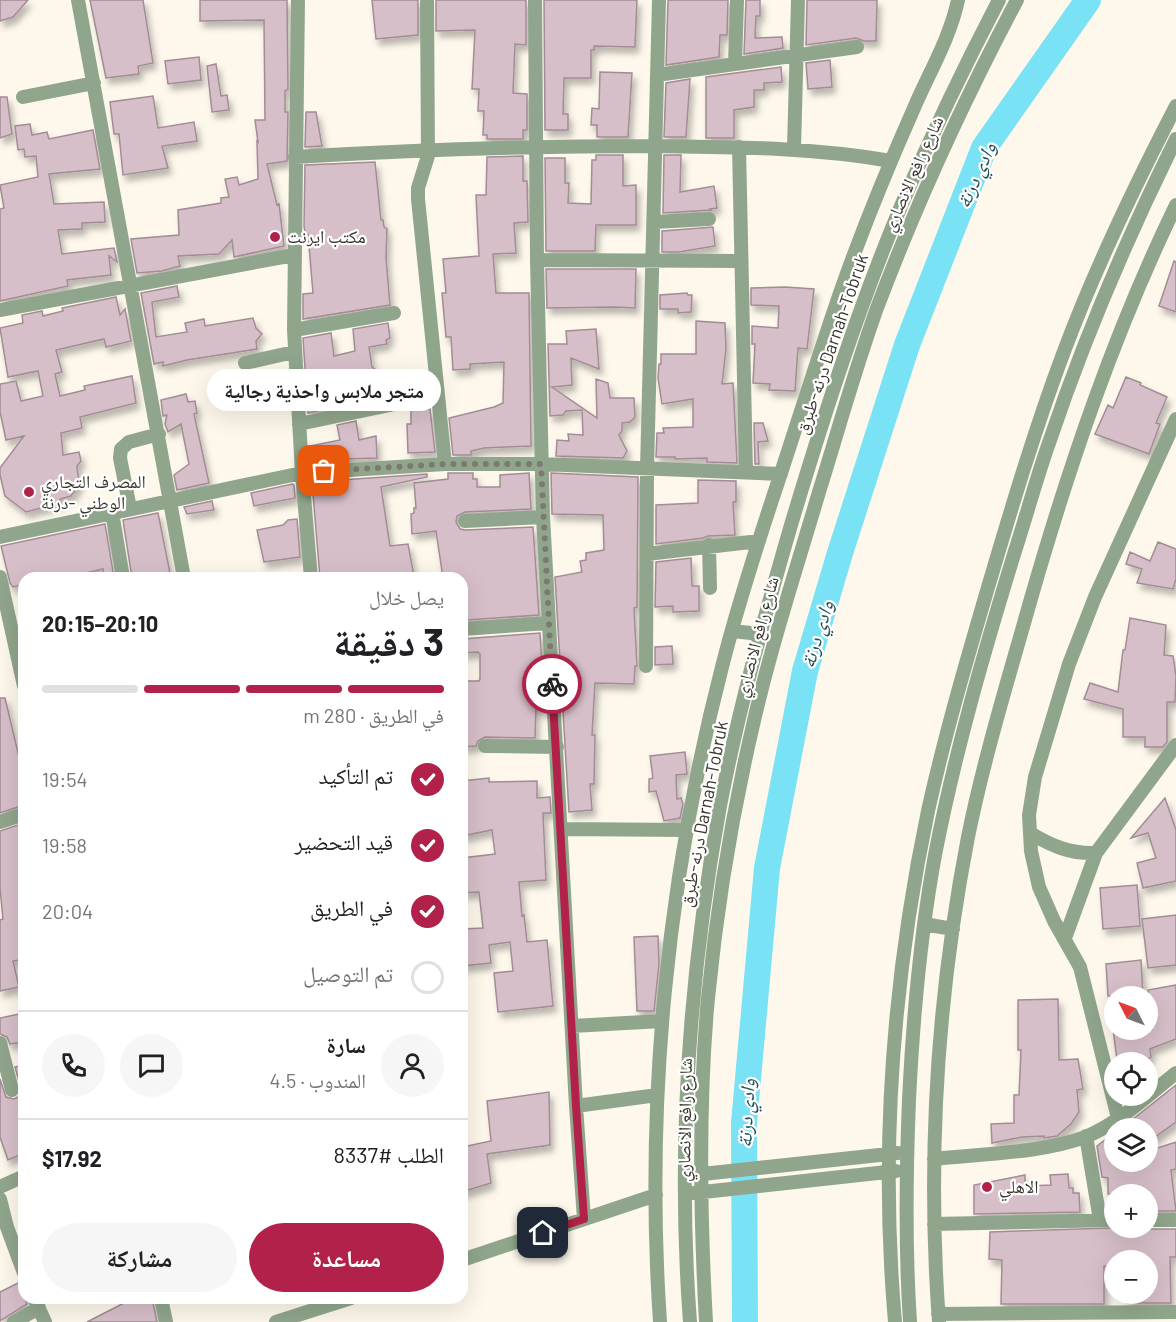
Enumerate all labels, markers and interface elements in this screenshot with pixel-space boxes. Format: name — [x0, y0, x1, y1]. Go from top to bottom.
street label: شارع رافع الانصاري — [877, 112, 952, 237]
water label: وادي درنة — [950, 138, 1005, 213]
place label: مكتب ايرنت — [287, 225, 366, 248]
marker: مكتب ايرنت — [268, 230, 282, 244]
street label: درنه-طبرق Darnah-Tobruk — [790, 251, 873, 437]
callout: متجر ملابس واحذية رجالية — [207, 369, 441, 411]
text: متجر ملابس واحذية رجالية — [224, 378, 424, 402]
pin — [298, 445, 349, 496]
icon: bag — [307, 454, 340, 487]
place label: المصرف التجاري الوطني -درنة — [41, 470, 146, 518]
marker: المصرف التجاري الوطني -درنة — [22, 485, 36, 499]
street label: شارع رافع الانصاري — [729, 574, 787, 701]
text: يصل خلال — [369, 585, 444, 609]
water label: وادي درنة — [794, 597, 842, 672]
text: 20:10–20:15 — [42, 610, 158, 636]
text: 3 دقيقة — [333, 617, 444, 664]
courier — [522, 654, 582, 714]
icon: bike — [536, 668, 569, 701]
text: في الطريق · 280 m — [303, 703, 444, 727]
street label: درنه-طبرق Darnah-Tobruk — [674, 719, 733, 909]
text: تم التأكيد — [319, 762, 393, 788]
icon: check — [411, 763, 444, 796]
text: 19:54 — [42, 767, 88, 791]
text: قيد التحضير — [295, 828, 393, 854]
icon: check — [411, 829, 444, 862]
text: 19:58 — [42, 833, 87, 857]
text: في الطريق — [310, 894, 393, 920]
icon: check — [411, 895, 444, 928]
text: 20:04 — [42, 899, 93, 923]
text: تم التوصيل — [303, 960, 393, 986]
north arrow — [1104, 986, 1158, 1040]
map controls — [1104, 986, 1158, 1304]
text: سارة — [327, 1031, 366, 1057]
button: phone — [42, 1034, 105, 1097]
button: chat — [120, 1034, 183, 1097]
button: person — [381, 1034, 444, 1097]
button: locate — [1104, 1052, 1158, 1106]
street label: شارع رافع الانصاري — [672, 1058, 701, 1182]
text: المندوب · 4.5 — [270, 1068, 366, 1092]
water label: وادي درنة — [731, 1078, 764, 1148]
button: layers — [1104, 1118, 1158, 1172]
text: الطلب #8337 — [333, 1141, 444, 1167]
text: $17.92 — [42, 1145, 102, 1171]
place label: الاهلي — [999, 1175, 1039, 1202]
marker: الاهلي — [980, 1180, 994, 1194]
button: + — [1104, 1184, 1158, 1238]
pin — [517, 1207, 568, 1258]
icon: home — [526, 1216, 559, 1249]
button: مشاركة — [42, 1223, 237, 1292]
button: مساعدة — [249, 1223, 444, 1292]
button: − — [1104, 1250, 1158, 1304]

